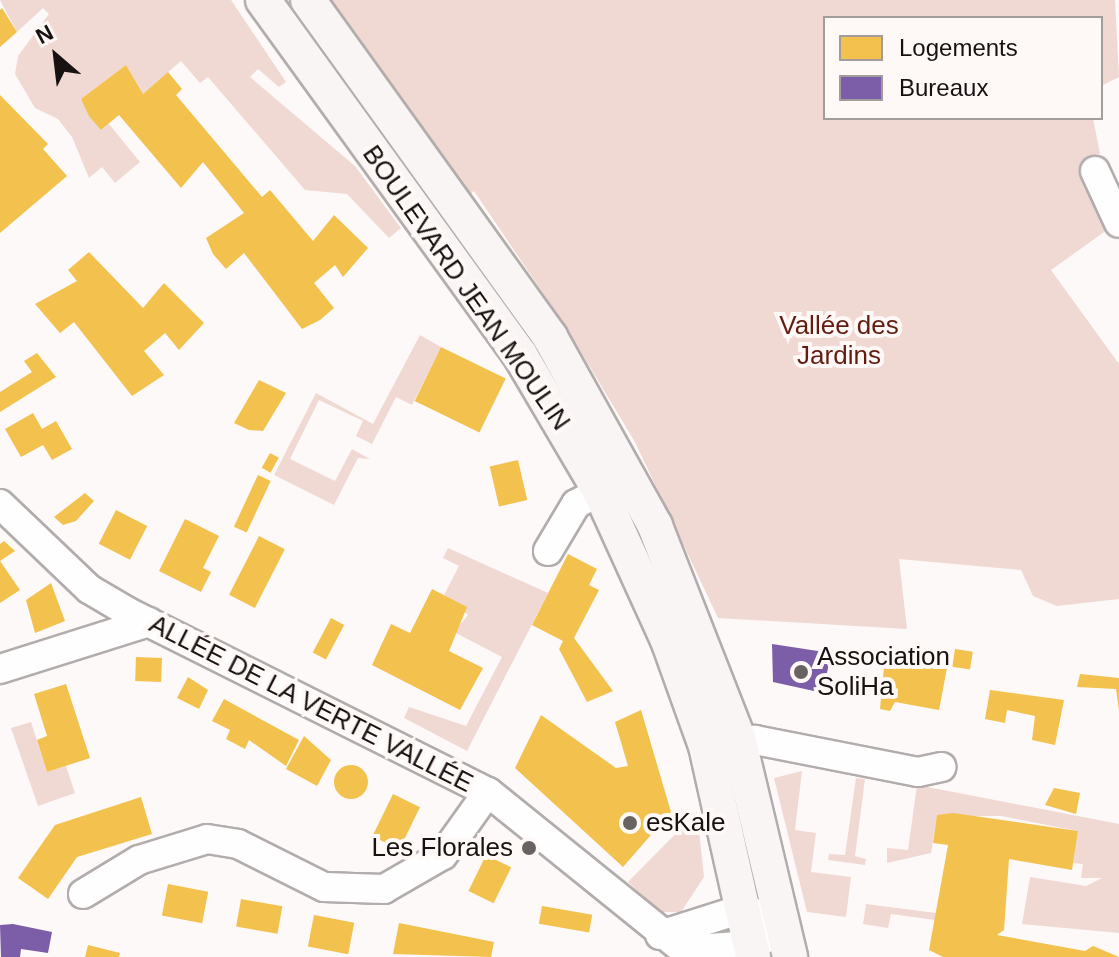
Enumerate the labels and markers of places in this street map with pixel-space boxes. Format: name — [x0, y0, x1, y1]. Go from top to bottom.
place label: Association SoliHa — [817, 641, 950, 702]
marker: Association SoliHa — [792, 663, 810, 681]
place label: esKale — [646, 807, 725, 839]
marker: esKale — [621, 814, 639, 832]
place label: Les Florales — [371, 832, 513, 864]
marker: Les Florales — [520, 839, 538, 857]

